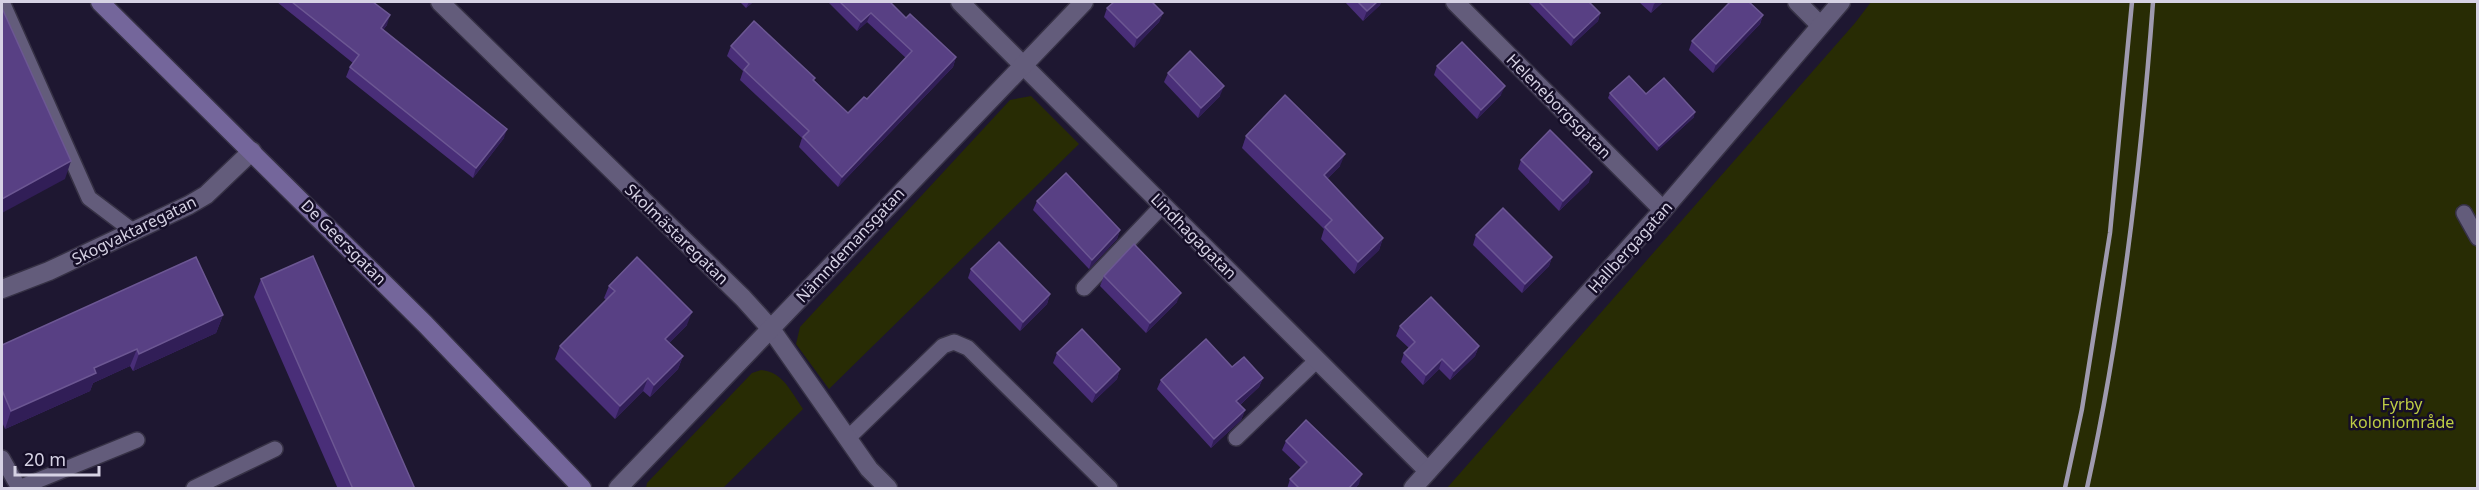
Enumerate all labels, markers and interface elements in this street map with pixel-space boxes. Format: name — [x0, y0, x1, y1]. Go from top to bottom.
street label: Heleneborgsgatan — [1502, 49, 1616, 163]
street label: Skolmästaregatan — [620, 179, 734, 289]
street label: Nämndemansgatan — [791, 183, 909, 307]
street label: Lindhagagatan — [1146, 188, 1242, 284]
street label: Skogvaktaregatan — [68, 190, 200, 270]
street label: De Geersgatan — [297, 195, 391, 289]
street label: Hallbergagatan — [1583, 196, 1677, 298]
park label: Fyrby koloniområde — [2350, 393, 2454, 433]
scale bar — [15, 439, 99, 477]
text: 20 m — [24, 447, 66, 471]

